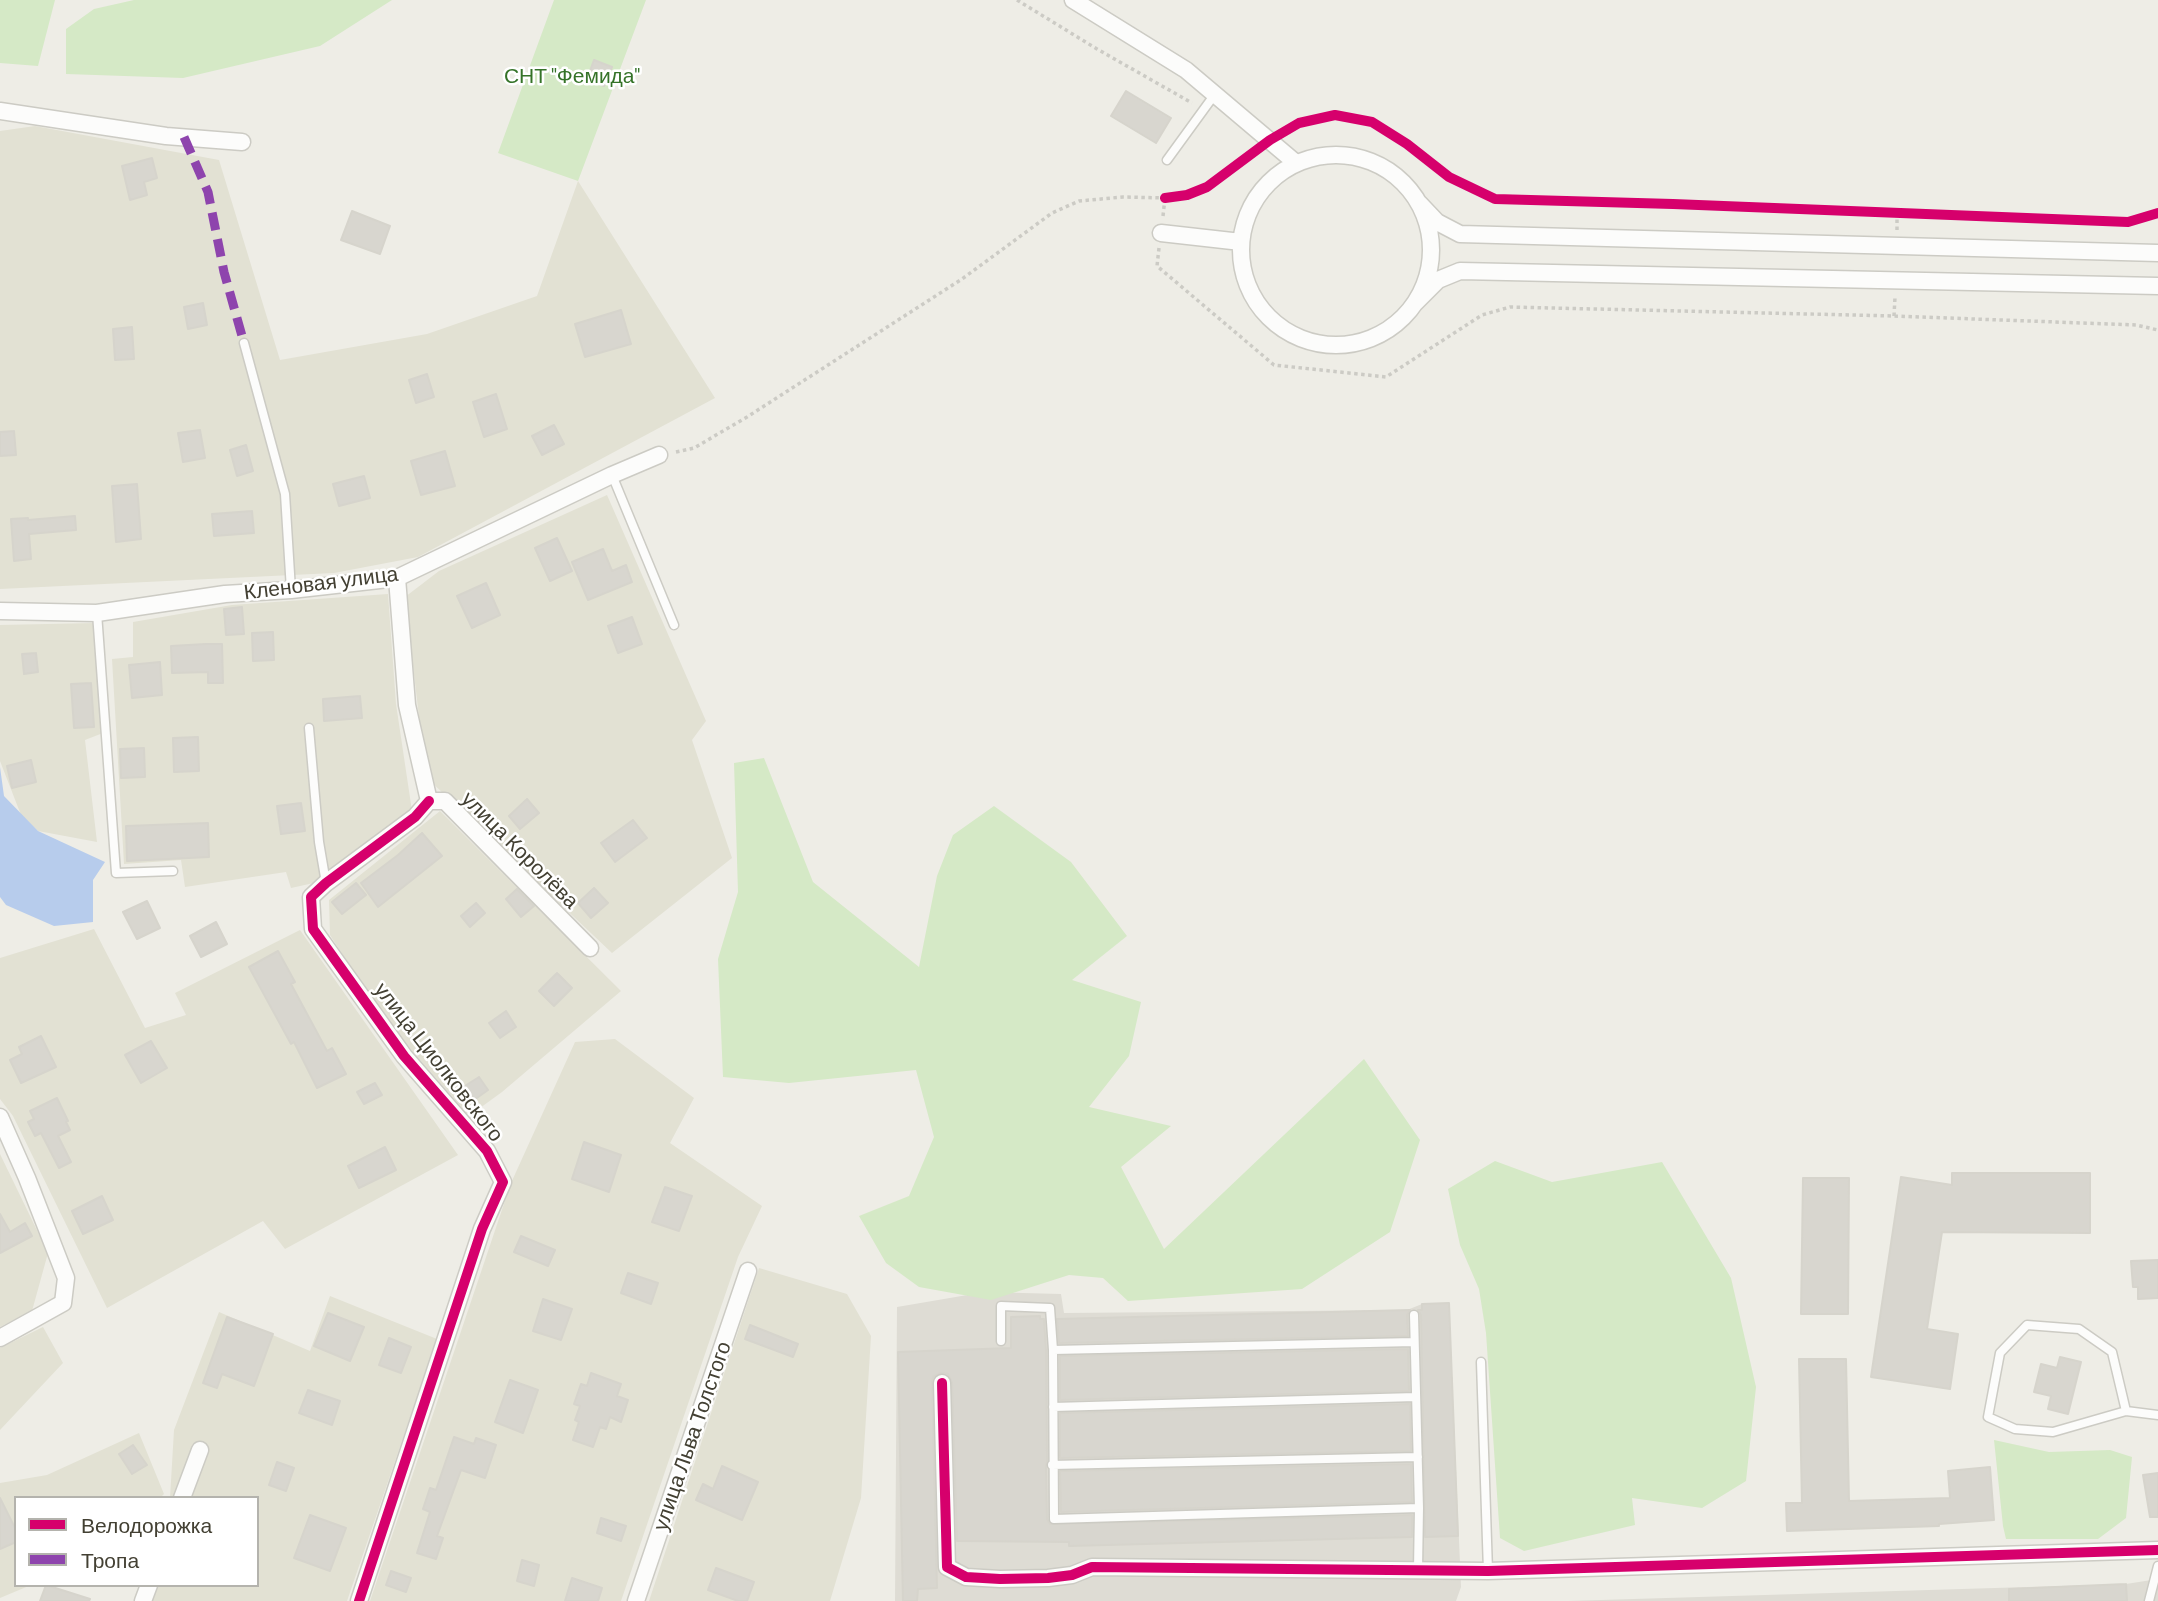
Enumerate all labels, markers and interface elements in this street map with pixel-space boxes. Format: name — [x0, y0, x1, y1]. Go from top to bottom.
park label: СНТ "Фемида" — [504, 63, 640, 89]
street label: Кленовая улица — [242, 561, 400, 605]
street label: улица Королёва — [456, 786, 584, 914]
street label: улица Циолковского — [369, 977, 509, 1147]
street label: улица Льва Толстого — [648, 1338, 736, 1534]
legend — [14, 1496, 259, 1587]
text: Велодорожка — [81, 1512, 212, 1537]
text: Тропа — [81, 1547, 139, 1572]

